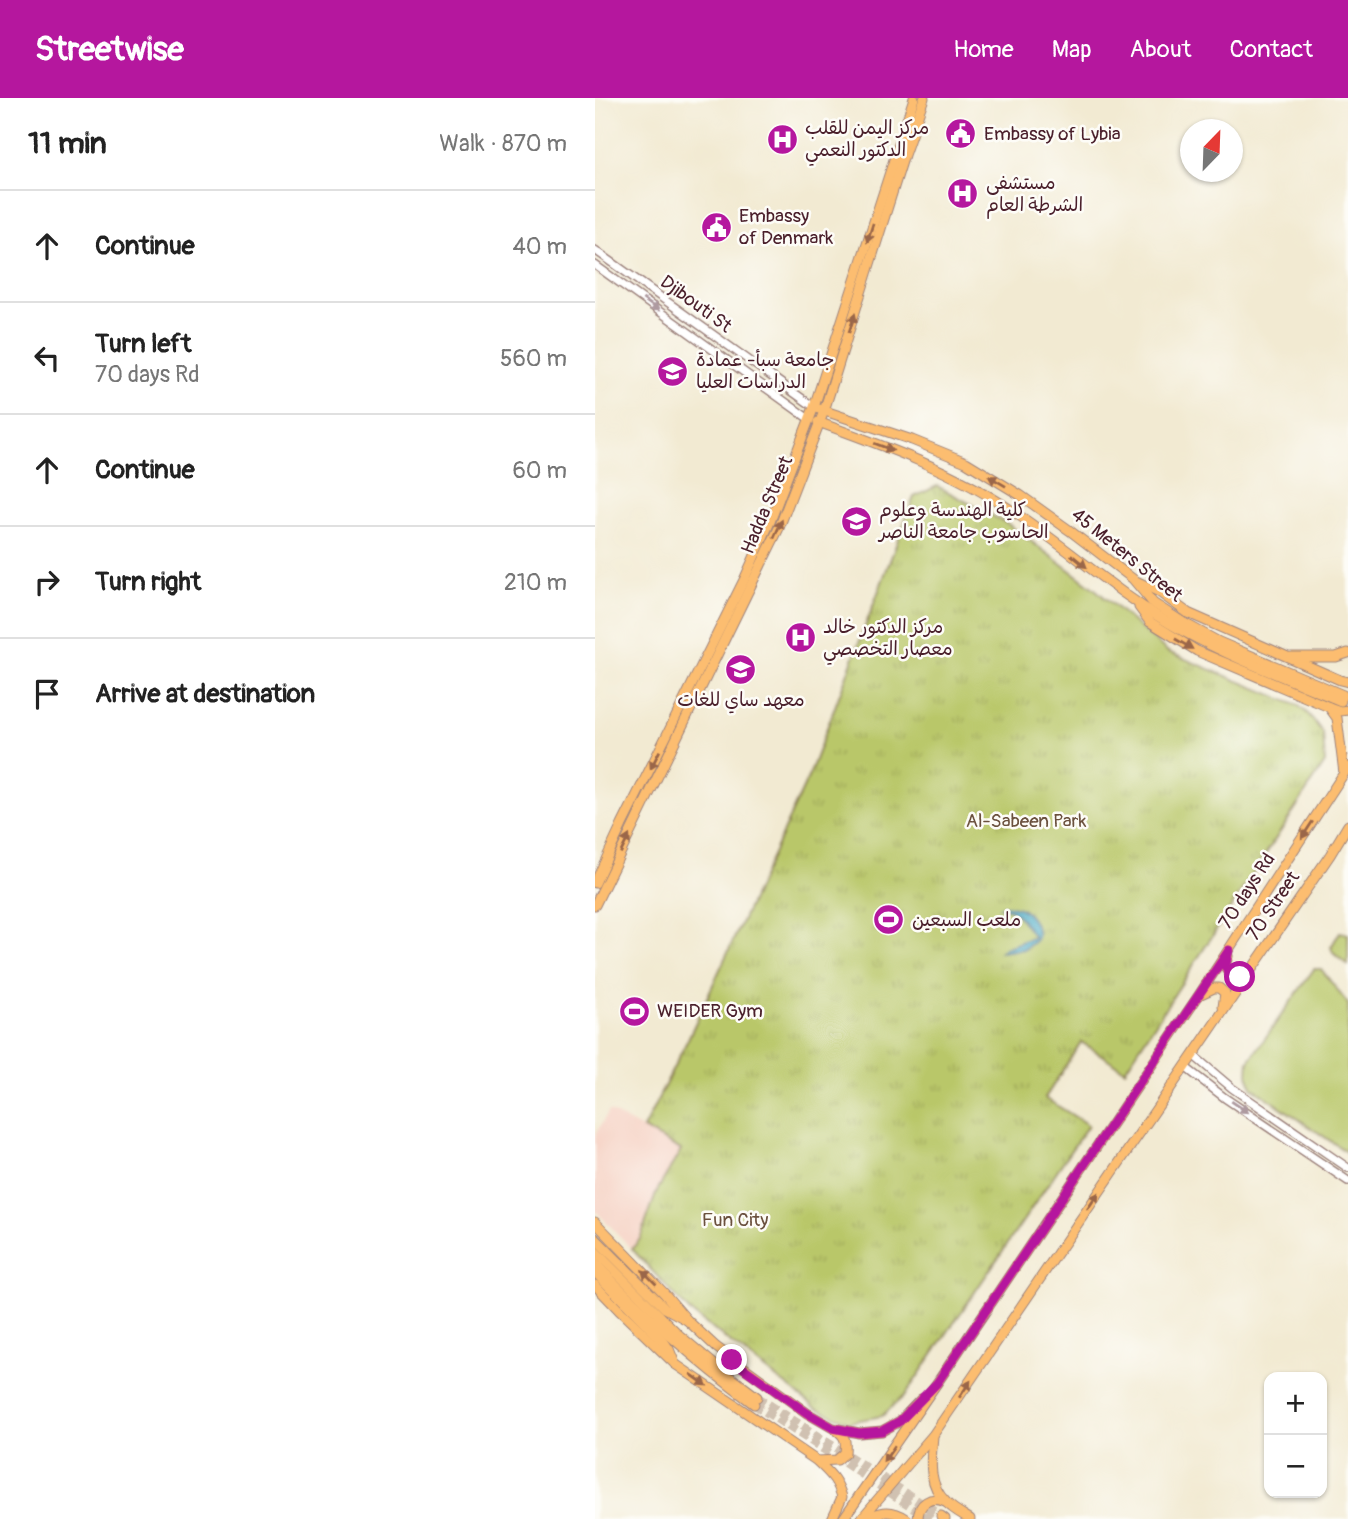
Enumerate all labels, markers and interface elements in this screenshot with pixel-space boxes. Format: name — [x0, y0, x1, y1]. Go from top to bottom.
text: Streetwise — [35, 29, 184, 70]
text: Home — [953, 35, 1014, 64]
text: Map — [1052, 35, 1092, 64]
text: About — [1130, 35, 1192, 64]
text: Contact — [1230, 35, 1313, 64]
place label: مركز اليمن للقلب الدكتور النعمي — [805, 116, 929, 166]
public building icon: Embassy of Lybia — [944, 117, 978, 151]
north arrow — [1180, 119, 1243, 182]
hospital icon: مركز اليمن للقلب الدكتور النعمي — [765, 122, 799, 156]
place label: Embassy of Lybia — [984, 122, 1121, 146]
text: 11 min — [28, 125, 107, 162]
text: Walk · 870 m — [439, 129, 567, 158]
place label: مستشفى الشرطة العام — [986, 171, 1083, 219]
hospital icon: مستشفى الشرطة العام — [946, 177, 980, 211]
place label: Embassy of Denmark — [739, 204, 833, 250]
public building icon: Embassy of Denmark — [699, 210, 733, 244]
one-way arrow — [864, 222, 875, 243]
icon: ahead — [28, 227, 66, 265]
text: Continue — [95, 230, 195, 262]
text: 40 m — [513, 232, 567, 261]
street label: Djibouti St — [656, 270, 737, 338]
one-way arrow — [642, 298, 660, 312]
one-way arrow — [848, 312, 858, 333]
text: Turn left — [95, 328, 191, 360]
icon: left — [28, 339, 66, 377]
text: 560 m — [500, 344, 567, 373]
place label: جامعة سبأ- عمادة الدراسات العليا — [696, 348, 834, 394]
school or university icon: جامعة سبأ- عمادة الدراسات العليا — [656, 354, 690, 388]
text: 70 days Rd — [95, 360, 200, 389]
one-way arrow — [873, 442, 894, 453]
icon: ahead — [28, 451, 66, 489]
street label: Hadda Street — [736, 452, 798, 558]
text: Continue — [95, 454, 195, 486]
text: 60 m — [512, 456, 567, 485]
one-way arrow — [987, 475, 1006, 487]
place label: كلية الهندسة وعلوم الحاسوب جامعة الناصر — [877, 498, 1049, 544]
street label: 45 Meters Street — [1066, 503, 1188, 607]
school or university icon: كلية الهندسة وعلوم الحاسوب جامعة الناصر — [839, 504, 873, 538]
one-way arrow — [772, 519, 784, 539]
one-way arrow — [1070, 553, 1088, 568]
icon: right — [28, 563, 66, 601]
text: Turn right — [95, 566, 201, 598]
text: 210 m — [504, 568, 567, 597]
place label: مركز الدكتور خالد معصار التخصصي — [823, 615, 953, 665]
hospital icon: مركز الدكتور خالد معصار التخصصي — [783, 621, 817, 655]
one-way arrow — [1175, 638, 1194, 650]
school or university icon: معهد ساي للغات — [724, 652, 758, 686]
icon: arrive — [28, 675, 66, 713]
text: Arrive at destination — [95, 678, 315, 710]
place label: معهد ساي للغات — [677, 688, 805, 714]
one-way arrow — [649, 750, 660, 770]
park label: Al-Sabeen Park — [966, 809, 1086, 833]
one-way arrow — [1301, 821, 1314, 840]
one-way arrow — [619, 834, 630, 854]
street label: 70 days Rd — [1213, 848, 1281, 934]
street label: 70 Street — [1241, 866, 1305, 945]
sports icon: ملعب السبعين — [872, 903, 906, 937]
place label: ملعب السبعين — [912, 908, 1021, 932]
route start — [1224, 961, 1255, 992]
sports icon: WEIDER Gym — [617, 994, 651, 1028]
place label: WEIDER Gym — [657, 999, 763, 1023]
one-way arrow — [1230, 1101, 1249, 1114]
one-way arrow — [1086, 1192, 1100, 1210]
park label: Fun City — [702, 1208, 768, 1232]
one-way arrow — [641, 1270, 658, 1286]
route end — [716, 1344, 747, 1375]
map controls — [1264, 1372, 1327, 1498]
button: + — [1264, 1372, 1327, 1435]
one-way arrow — [690, 1373, 708, 1387]
one-way arrow — [958, 1379, 971, 1399]
button: − — [1264, 1435, 1327, 1498]
one-way arrow — [882, 1445, 896, 1463]

